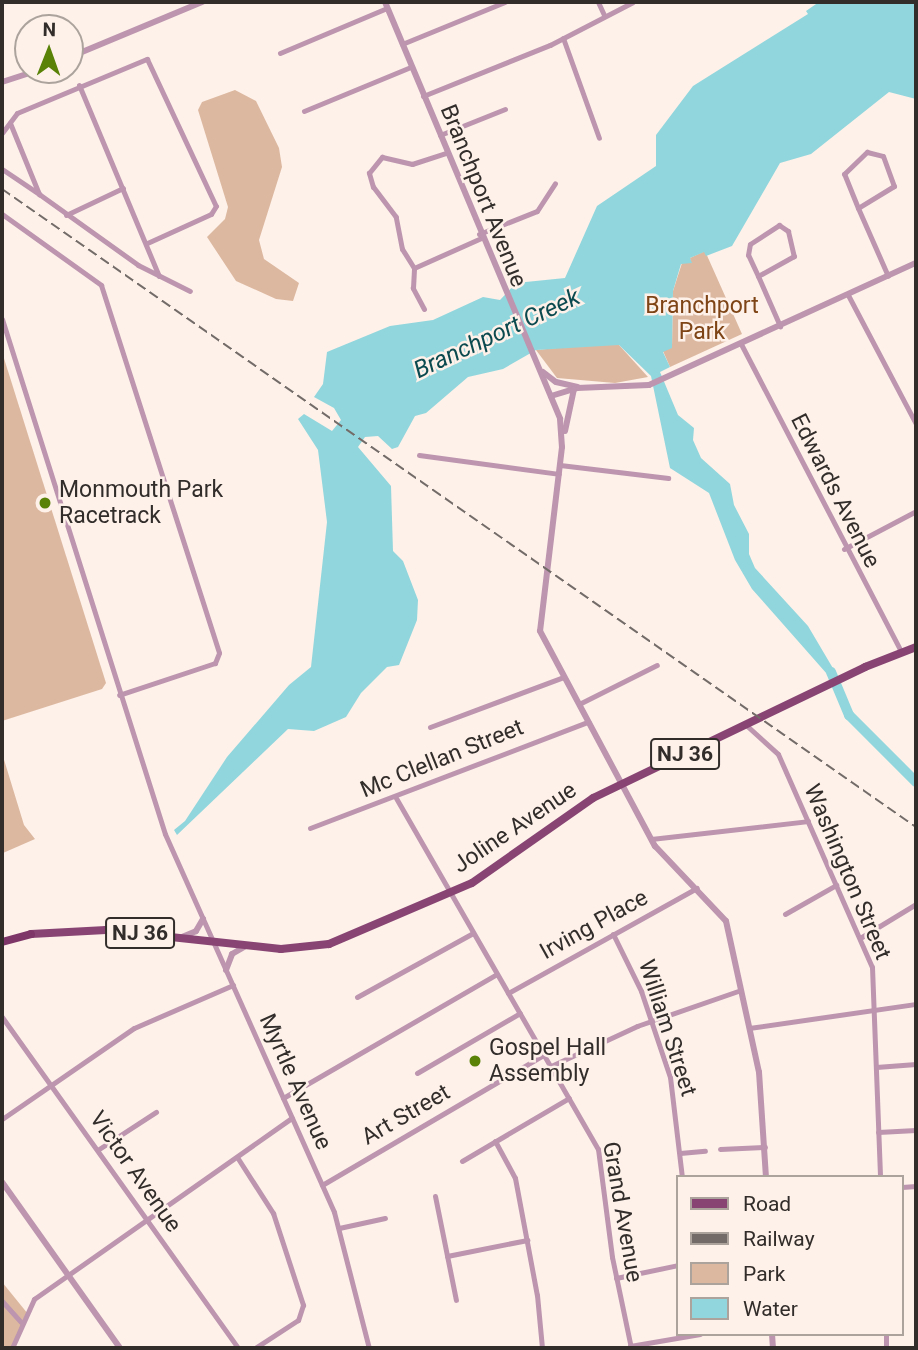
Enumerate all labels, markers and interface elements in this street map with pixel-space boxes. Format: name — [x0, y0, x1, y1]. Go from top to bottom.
north arrow — [14, 14, 84, 84]
text: N — [42, 18, 56, 41]
street label: Branchport Avenue — [434, 101, 532, 291]
water label: Branchport Creek — [409, 283, 585, 385]
park label: Branchport Park — [645, 292, 759, 346]
street label: Edwards Avenue — [784, 409, 886, 573]
place label: Monmouth Park Racetrack — [59, 476, 223, 530]
marker: Monmouth Park Racetrack — [37, 495, 53, 511]
street label: Mc Clellan Street — [356, 714, 528, 804]
road number: NJ 36 — [650, 736, 720, 772]
street label: Joline Avenue — [448, 777, 582, 879]
street label: Washington Street — [798, 780, 896, 964]
street label: Irving Place — [535, 884, 653, 966]
road number: NJ 36 — [105, 916, 175, 950]
street label: William Street — [632, 956, 702, 1100]
street label: Myrtle Avenue — [253, 1010, 337, 1154]
place label: Gospel Hall Assembly — [489, 1034, 606, 1088]
marker: Gospel Hall Assembly — [467, 1053, 483, 1069]
street label: Art Street — [357, 1079, 455, 1151]
street label: Victor Avenue — [83, 1106, 187, 1238]
street label: Grand Avenue — [596, 1140, 648, 1284]
legend — [676, 1175, 904, 1336]
text: Road — [743, 1192, 791, 1216]
text: Railway — [743, 1227, 815, 1251]
text: Park — [743, 1262, 785, 1286]
text: Water — [743, 1297, 798, 1321]

